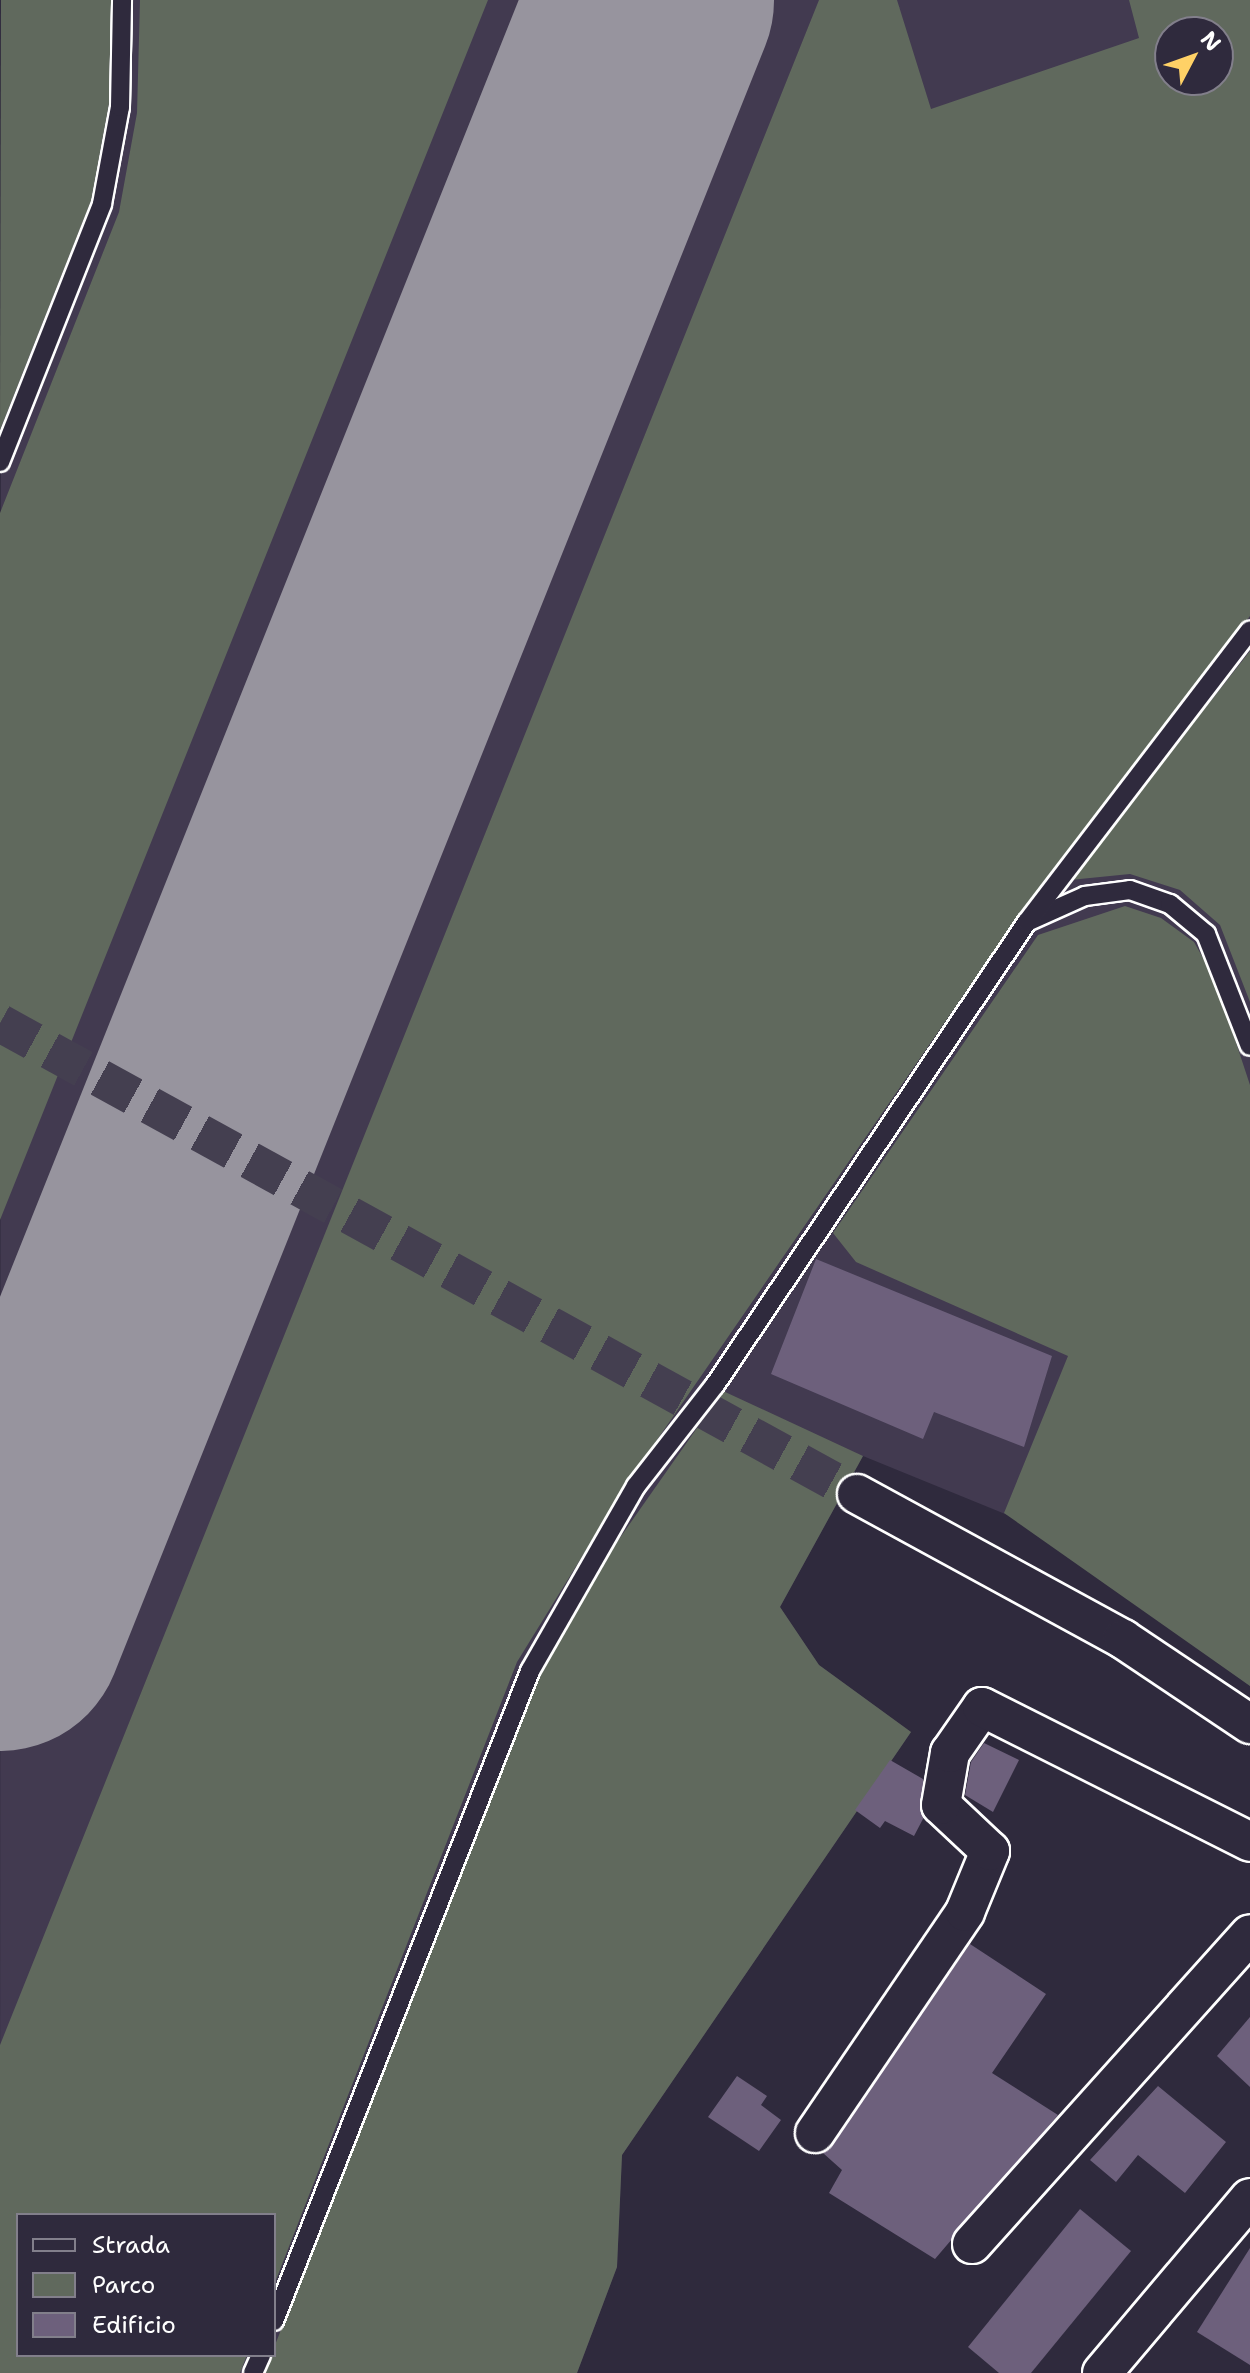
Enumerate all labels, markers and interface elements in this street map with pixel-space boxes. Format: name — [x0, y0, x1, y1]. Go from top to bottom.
north arrow — [1154, 16, 1234, 96]
text: N — [1194, 25, 1228, 57]
legend — [16, 2213, 276, 2357]
text: Strada — [92, 2229, 170, 2261]
text: Parco — [92, 2269, 155, 2301]
text: Edificio — [92, 2309, 176, 2341]

